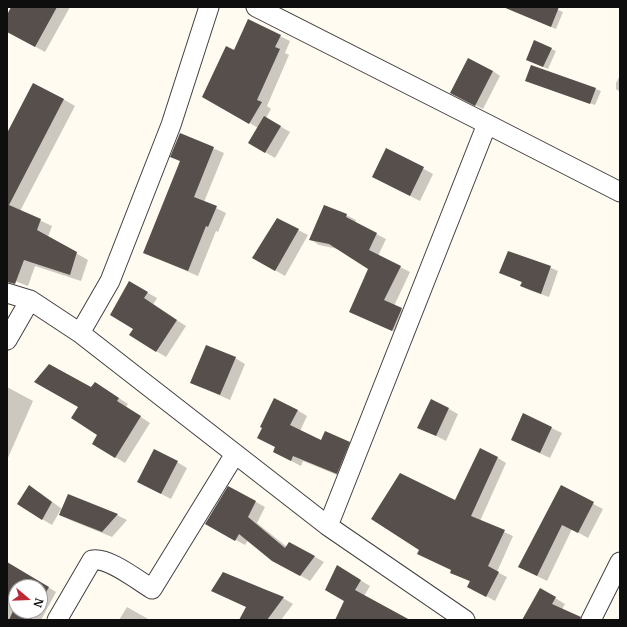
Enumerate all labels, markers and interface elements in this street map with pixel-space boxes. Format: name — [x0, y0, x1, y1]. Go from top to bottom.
north arrow — [8, 579, 48, 619]
text: N — [30, 596, 46, 609]

